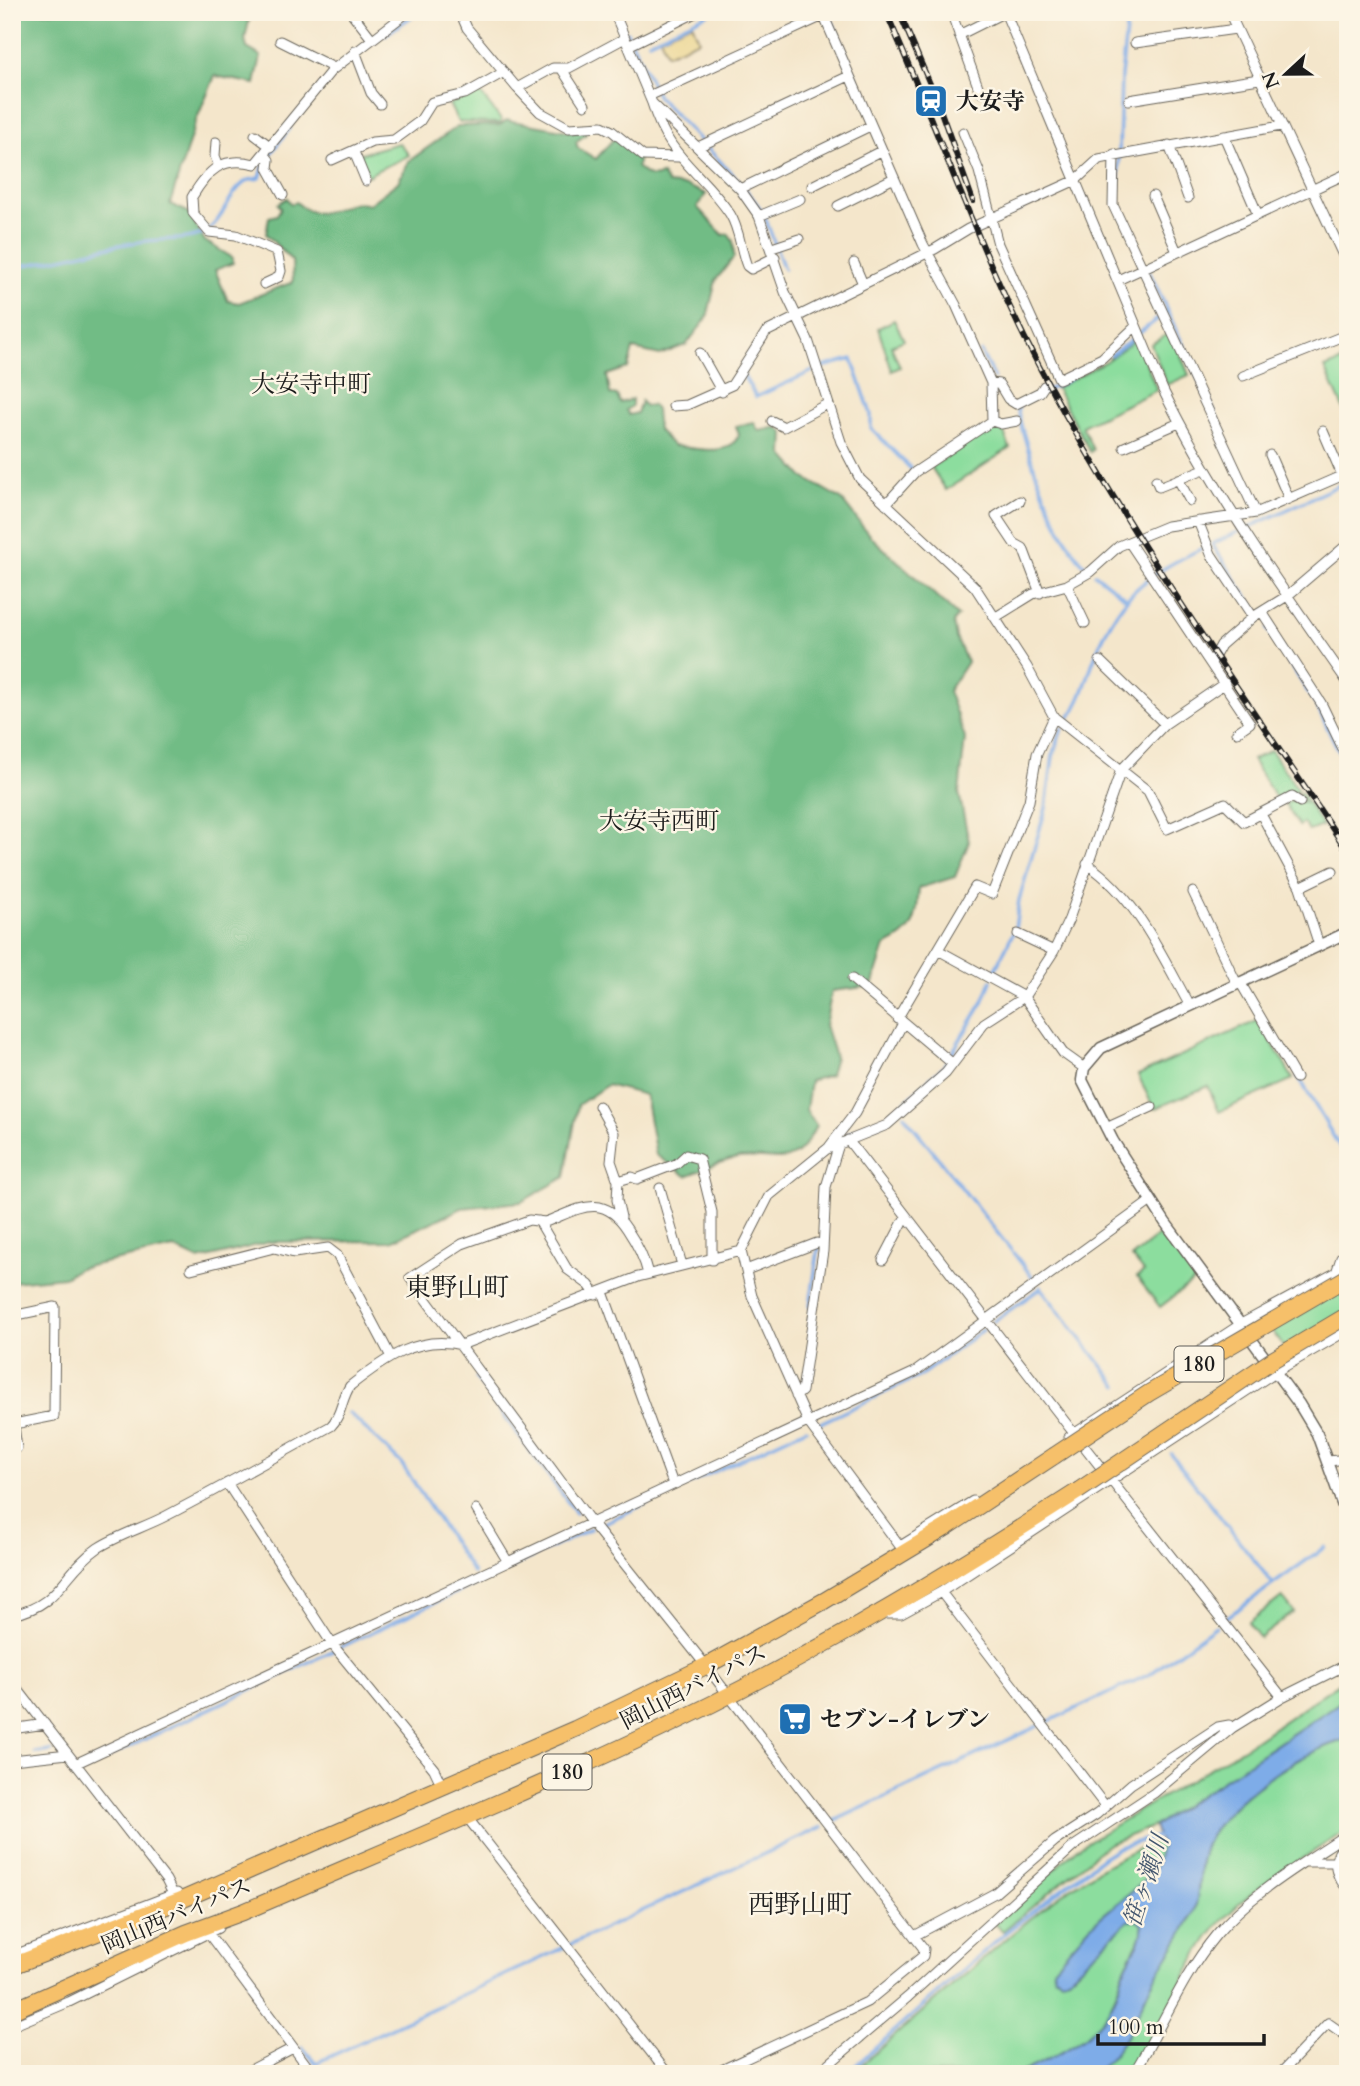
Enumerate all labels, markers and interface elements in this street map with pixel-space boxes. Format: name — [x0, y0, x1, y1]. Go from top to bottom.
north arrow — [1252, 38, 1322, 108]
text: N — [1256, 67, 1286, 93]
station icon: 大安寺 — [912, 82, 950, 120]
place label: 大安寺 — [956, 86, 1025, 117]
district label: 大安寺中町 — [251, 368, 371, 401]
district label: 大安寺西町 — [599, 805, 719, 838]
district label: 東野山町 — [405, 1270, 509, 1305]
road number: 180 — [1174, 1346, 1224, 1382]
street label: 岡山西バイパス — [615, 1636, 772, 1737]
supermarket icon: セブン-イレブン — [776, 1700, 814, 1738]
place label: セブン-イレブン — [820, 1704, 990, 1735]
road number: 180 — [542, 1754, 592, 1790]
water label: 笹ヶ瀬川 — [1116, 1828, 1178, 1932]
street label: 岡山西バイパス — [96, 1870, 256, 1961]
district label: 西野山町 — [748, 1887, 852, 1922]
scale bar — [1098, 2002, 1264, 2046]
text: 100 m — [1108, 2013, 1164, 2042]

